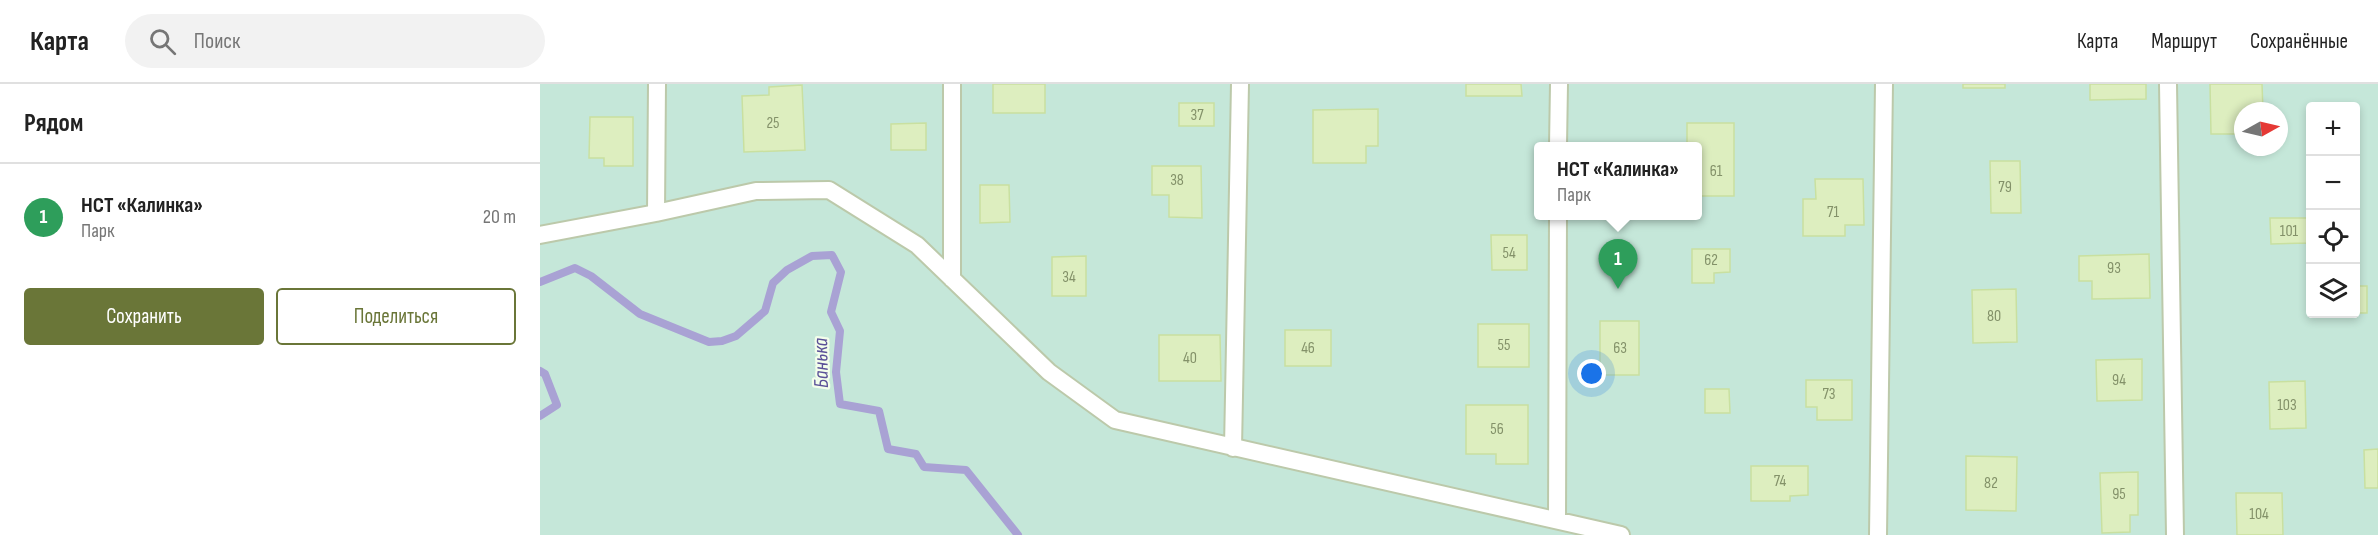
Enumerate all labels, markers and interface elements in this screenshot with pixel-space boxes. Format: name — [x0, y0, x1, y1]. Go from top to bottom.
search box — [125, 14, 545, 68]
text: Карта — [30, 25, 89, 58]
icon: search — [146, 25, 179, 58]
text: Поиск — [194, 28, 240, 55]
text: Карта — [2077, 29, 2118, 54]
text: Маршрут — [2151, 29, 2217, 54]
text: Сохранённые — [2250, 29, 2348, 54]
north arrow — [2234, 102, 2288, 156]
map controls — [2306, 102, 2360, 318]
button: + — [2306, 102, 2360, 156]
house number: 37 — [1190, 106, 1204, 125]
text: Рядом — [24, 108, 83, 139]
house number: 25 — [766, 114, 780, 133]
popup — [1534, 142, 1702, 220]
text: НСТ «Калинка» — [1557, 156, 1679, 183]
button: − — [2306, 156, 2360, 210]
house number: 61 — [1710, 162, 1723, 181]
house number: 38 — [1170, 171, 1184, 190]
house number: 79 — [1998, 178, 2012, 197]
text: Парк — [1557, 183, 1591, 207]
text: НСТ «Калинка» — [81, 192, 203, 219]
house number: 71 — [1827, 203, 1839, 222]
text: 1 — [40, 205, 47, 229]
text: 20 m — [483, 205, 516, 229]
button: locate — [2306, 210, 2360, 264]
text: Парк — [81, 219, 115, 243]
house number: 101 — [2280, 222, 2299, 241]
pin: 1 — [1598, 240, 1638, 289]
house number: 54 — [1502, 244, 1516, 263]
house number: 62 — [1704, 251, 1718, 270]
house number: 93 — [2107, 259, 2121, 278]
button: layers — [2306, 264, 2360, 318]
house number: 34 — [1062, 268, 1076, 287]
button: Сохранить — [24, 288, 264, 345]
button: Поделиться — [276, 288, 516, 345]
house number: 80 — [1987, 307, 2001, 326]
house number: 55 — [1498, 336, 1510, 355]
water label: Банька — [808, 337, 834, 388]
house number: 46 — [1301, 339, 1315, 358]
house number: 63 — [1613, 339, 1627, 358]
house number: 40 — [1183, 349, 1197, 368]
your location — [1577, 359, 1606, 388]
house number: 94 — [2112, 371, 2126, 390]
house number: 73 — [1822, 385, 1836, 404]
house number: 103 — [2277, 396, 2297, 415]
house number: 56 — [1490, 420, 1504, 439]
house number: 74 — [1774, 472, 1786, 491]
house number: 82 — [1984, 474, 1998, 493]
house number: 95 — [2112, 485, 2126, 504]
house number: 104 — [2249, 505, 2269, 524]

